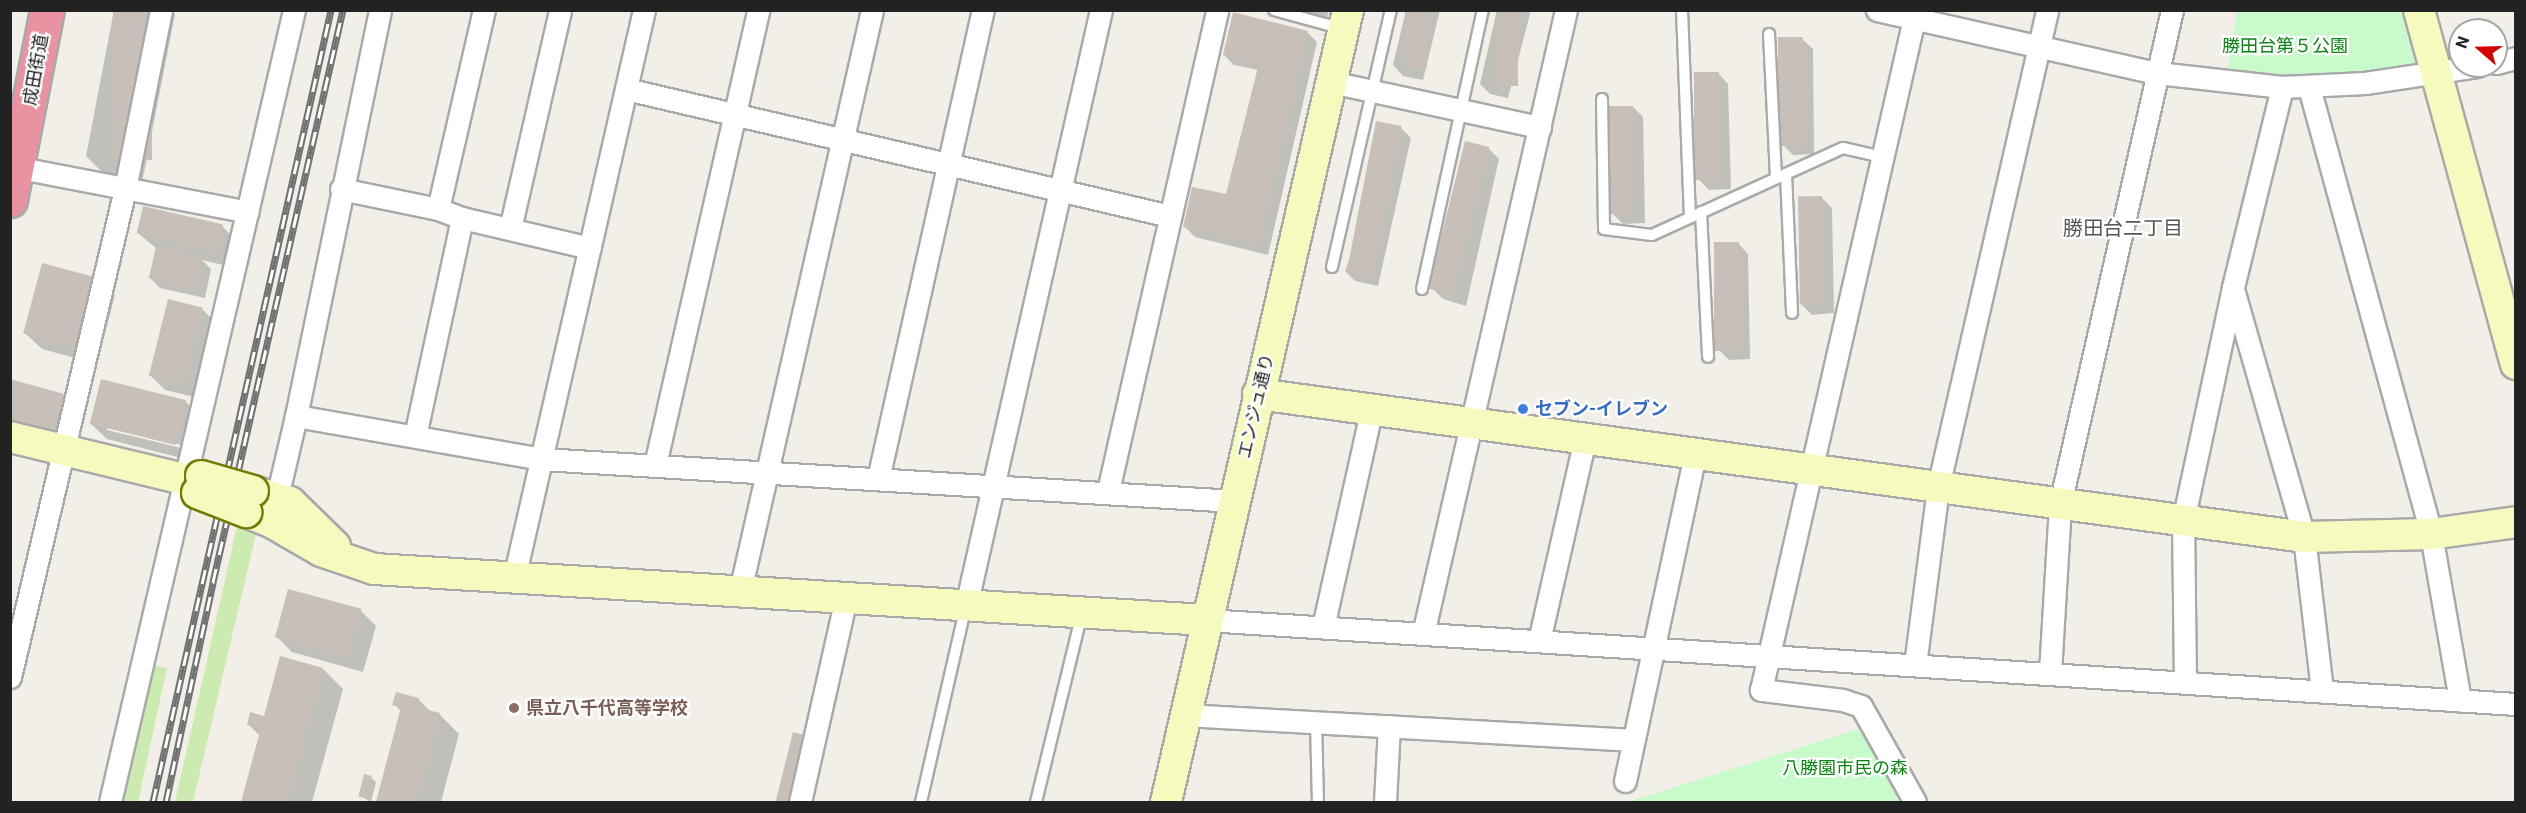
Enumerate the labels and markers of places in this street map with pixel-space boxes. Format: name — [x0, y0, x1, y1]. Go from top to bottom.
place label: セブン-イレブン — [1535, 398, 1668, 420]
marker: セブン-イレブン — [1516, 402, 1530, 416]
place label: 県立八千代高等学校 — [526, 697, 688, 719]
marker: 県立八千代高等学校 — [507, 701, 521, 715]

